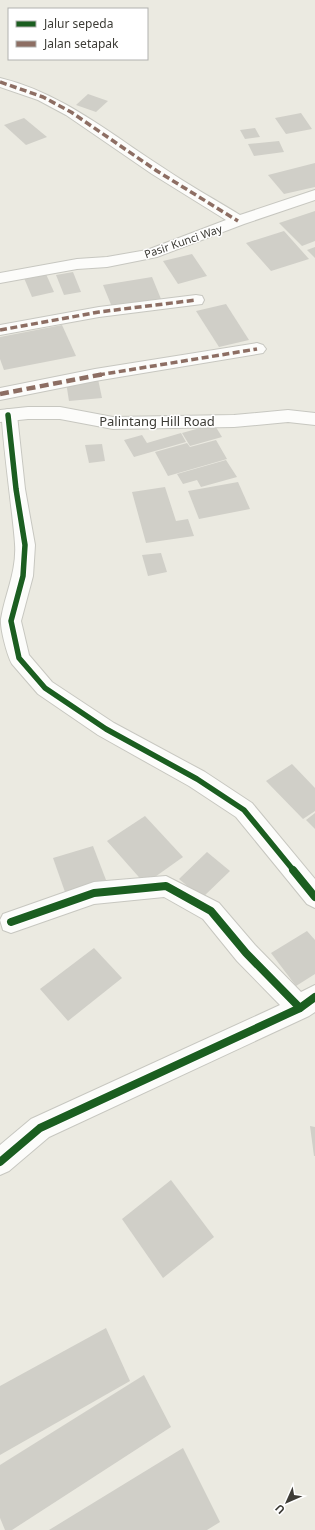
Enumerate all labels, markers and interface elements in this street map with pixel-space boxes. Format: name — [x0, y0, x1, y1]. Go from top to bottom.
legend — [8, 8, 148, 60]
text: Jalur sepeda — [43, 15, 113, 32]
text: Jalan setapak — [43, 35, 119, 52]
street label: Pasir Kunci Way — [142, 221, 224, 261]
street label: Palintang Hill Road — [99, 412, 215, 430]
north arrow — [267, 1482, 307, 1522]
text: U — [271, 1501, 288, 1518]

